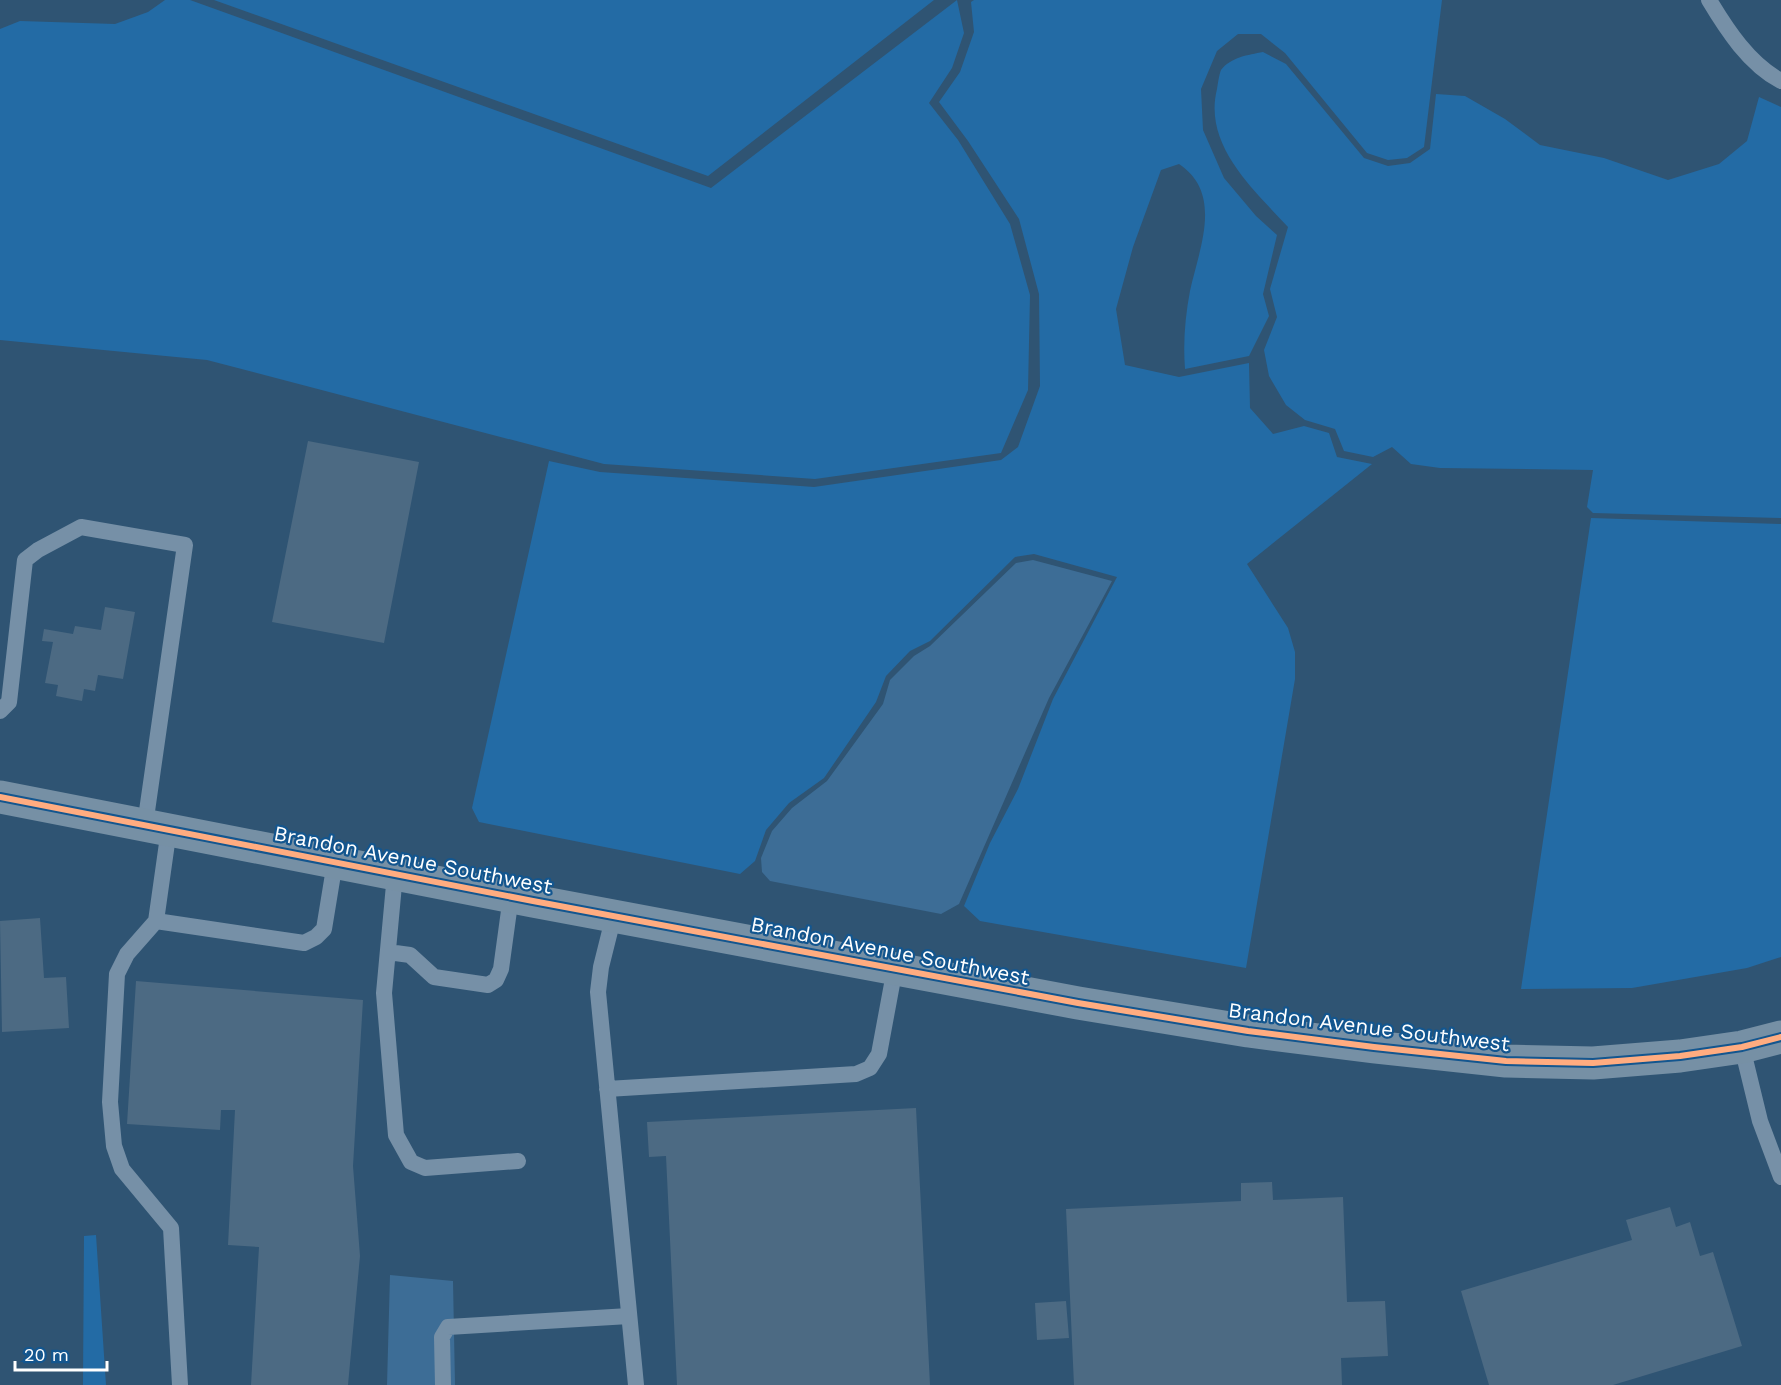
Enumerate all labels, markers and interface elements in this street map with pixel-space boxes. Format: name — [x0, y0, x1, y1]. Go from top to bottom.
street label: Brandon Avenue Southwest — [272, 820, 555, 899]
street label: Brandon Avenue Southwest — [749, 911, 1032, 990]
street label: Brandon Avenue Southwest — [1227, 997, 1511, 1056]
scale bar — [15, 1334, 106, 1372]
text: 20 m — [24, 1344, 69, 1365]

